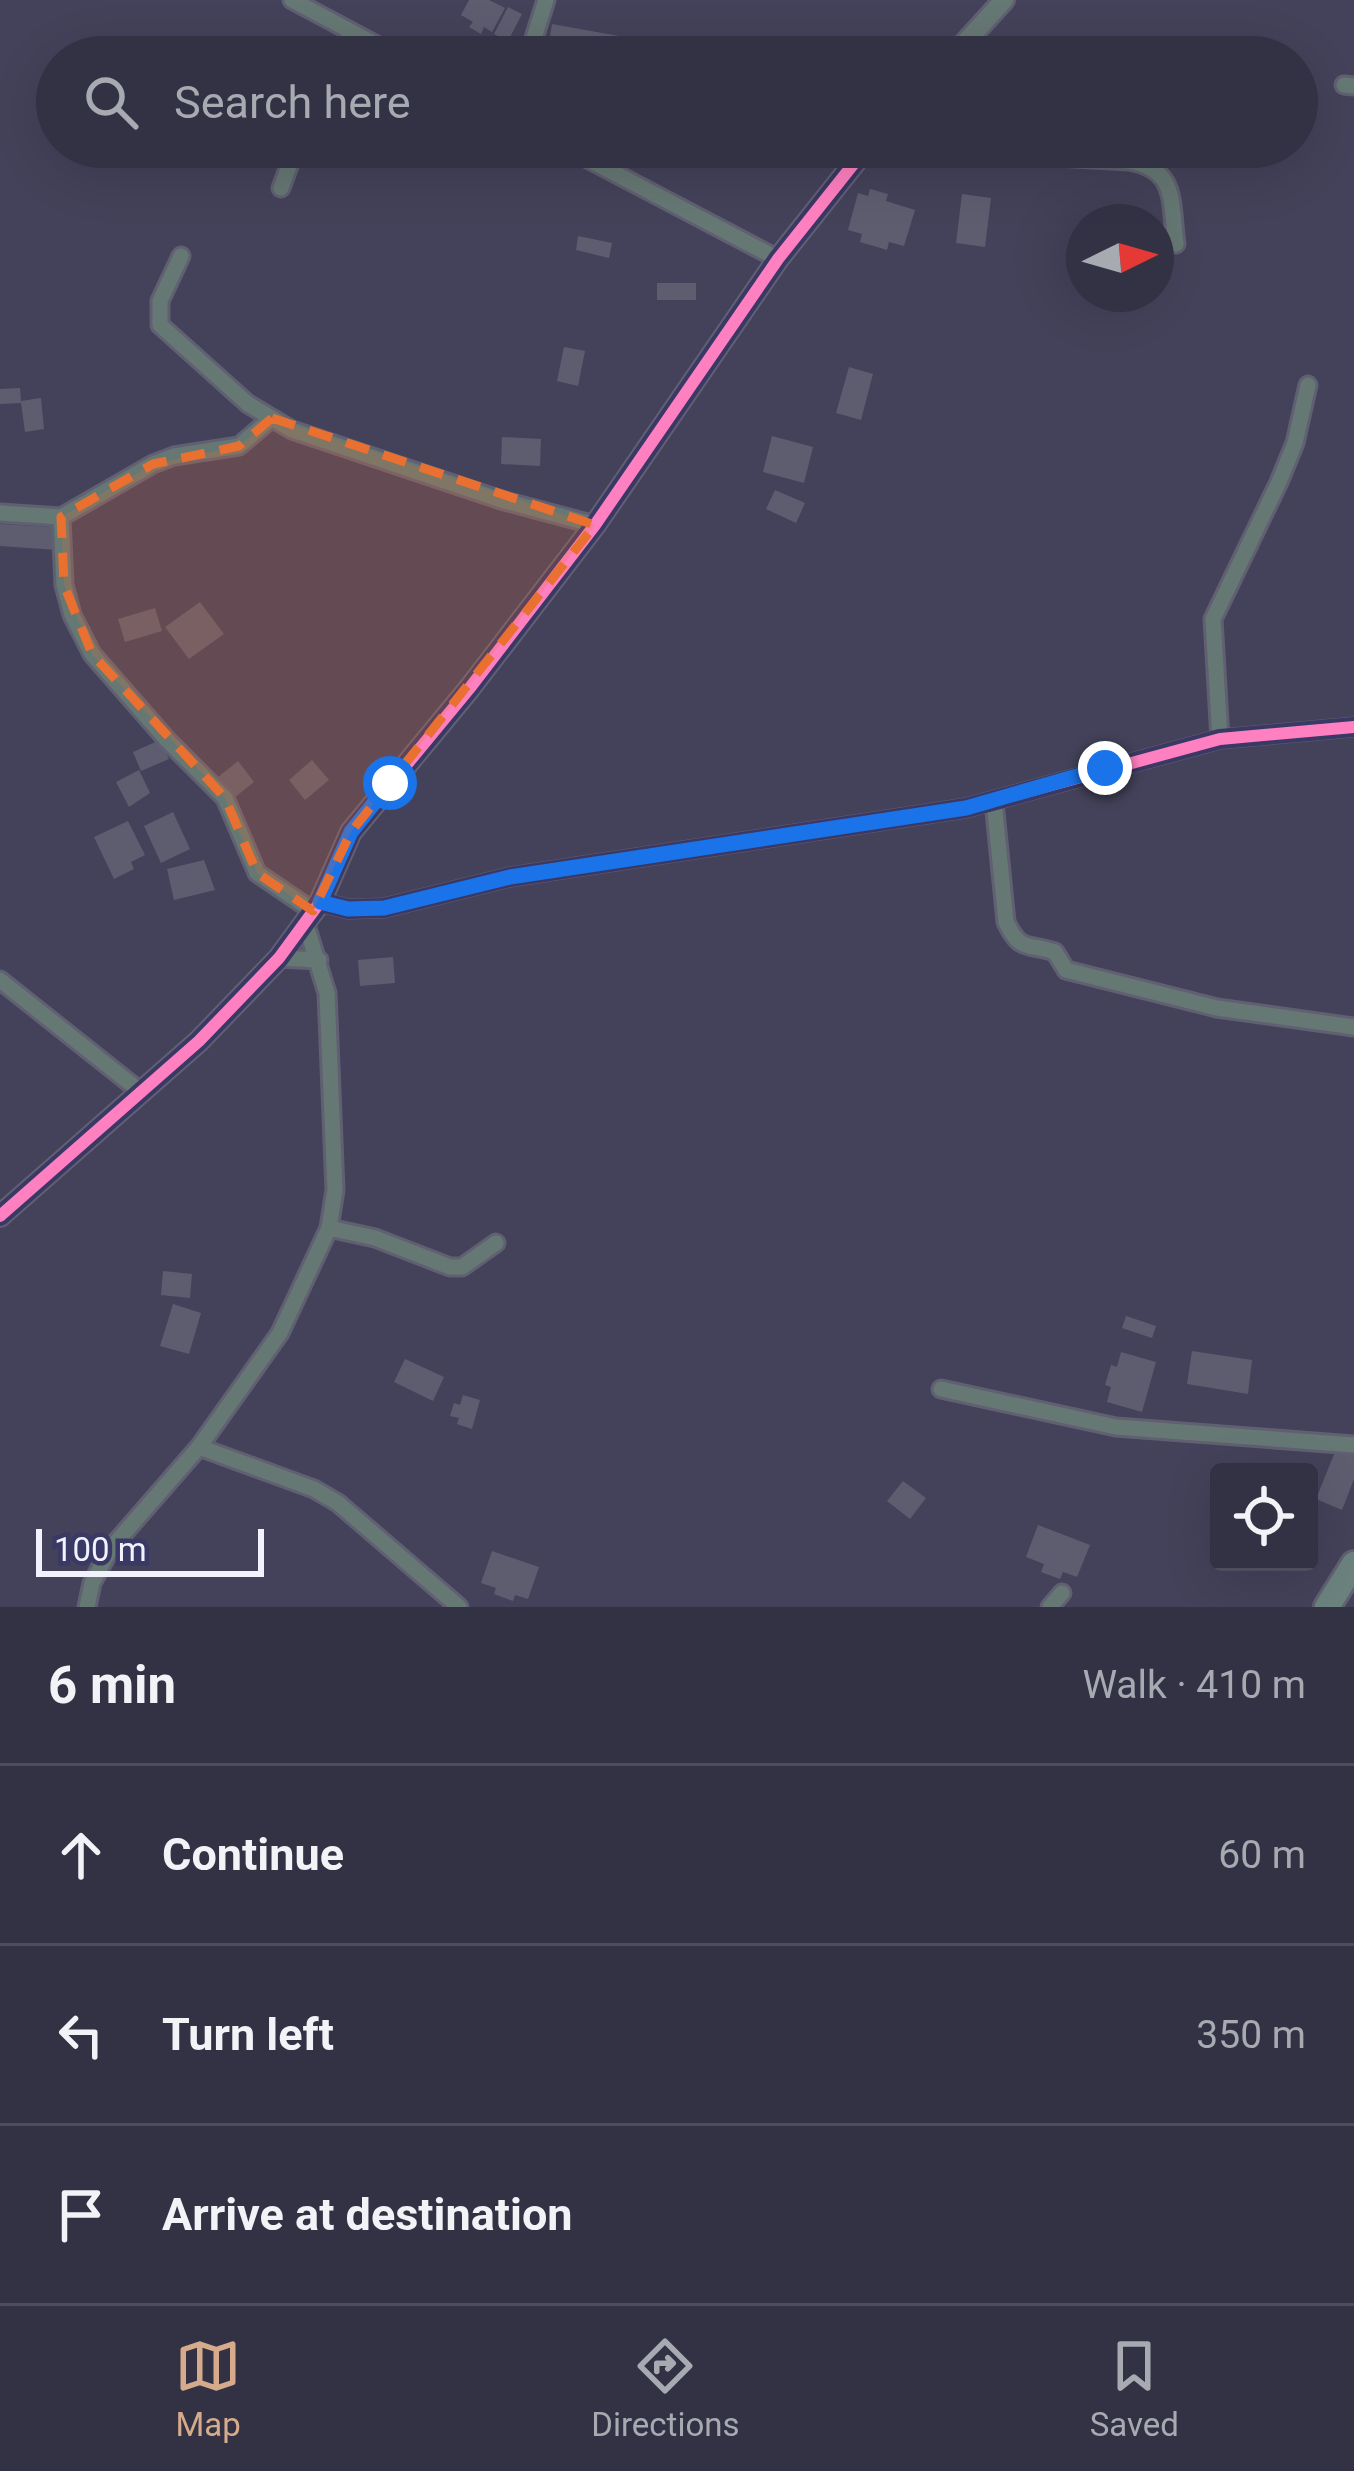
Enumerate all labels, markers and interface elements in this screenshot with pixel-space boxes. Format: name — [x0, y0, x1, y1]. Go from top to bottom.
search box — [36, 36, 1318, 168]
icon: search — [78, 69, 144, 135]
text: Search here — [174, 76, 411, 129]
north arrow — [1066, 204, 1174, 312]
route end — [1078, 741, 1132, 795]
route start — [363, 756, 417, 810]
map controls — [1210, 1463, 1318, 1571]
button: locate — [1210, 1463, 1318, 1571]
scale bar — [36, 1523, 264, 1576]
text: 100 m — [54, 1530, 147, 1569]
text: 6 min — [48, 1656, 176, 1715]
text: Walk · 410 m — [1082, 1662, 1306, 1708]
icon: ahead — [48, 1822, 114, 1888]
text: Continue — [162, 1828, 344, 1881]
text: 60 m — [1218, 1832, 1306, 1878]
icon: left — [48, 2002, 114, 2068]
text: Turn left — [162, 2008, 334, 2061]
text: 350 m — [1196, 2012, 1306, 2058]
icon: arrive — [48, 2182, 114, 2248]
text: Arrive at destination — [162, 2188, 573, 2241]
tab: Map — [175, 2333, 241, 2444]
tab: Directions — [591, 2333, 740, 2444]
tab: Saved — [1090, 2333, 1179, 2444]

